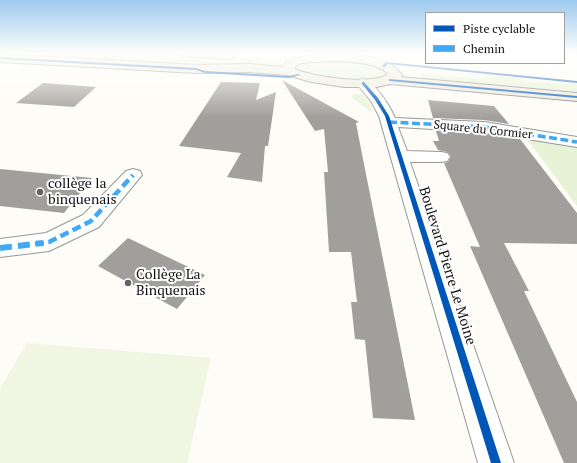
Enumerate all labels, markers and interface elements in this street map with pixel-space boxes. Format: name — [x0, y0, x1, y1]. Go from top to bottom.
legend — [425, 12, 565, 64]
text: Piste cyclable — [463, 21, 535, 36]
text: Chemin — [463, 41, 505, 56]
street label: Square du Cormier — [433, 118, 533, 142]
place label: collège la binquenais — [48, 176, 117, 208]
street label: Boulevard Pierre Le Moine — [415, 185, 479, 347]
marker: collège la binquenais — [35, 187, 45, 197]
place label: Collège La Binquenais — [136, 267, 206, 300]
marker: Collège La Binquenais — [123, 278, 133, 288]

